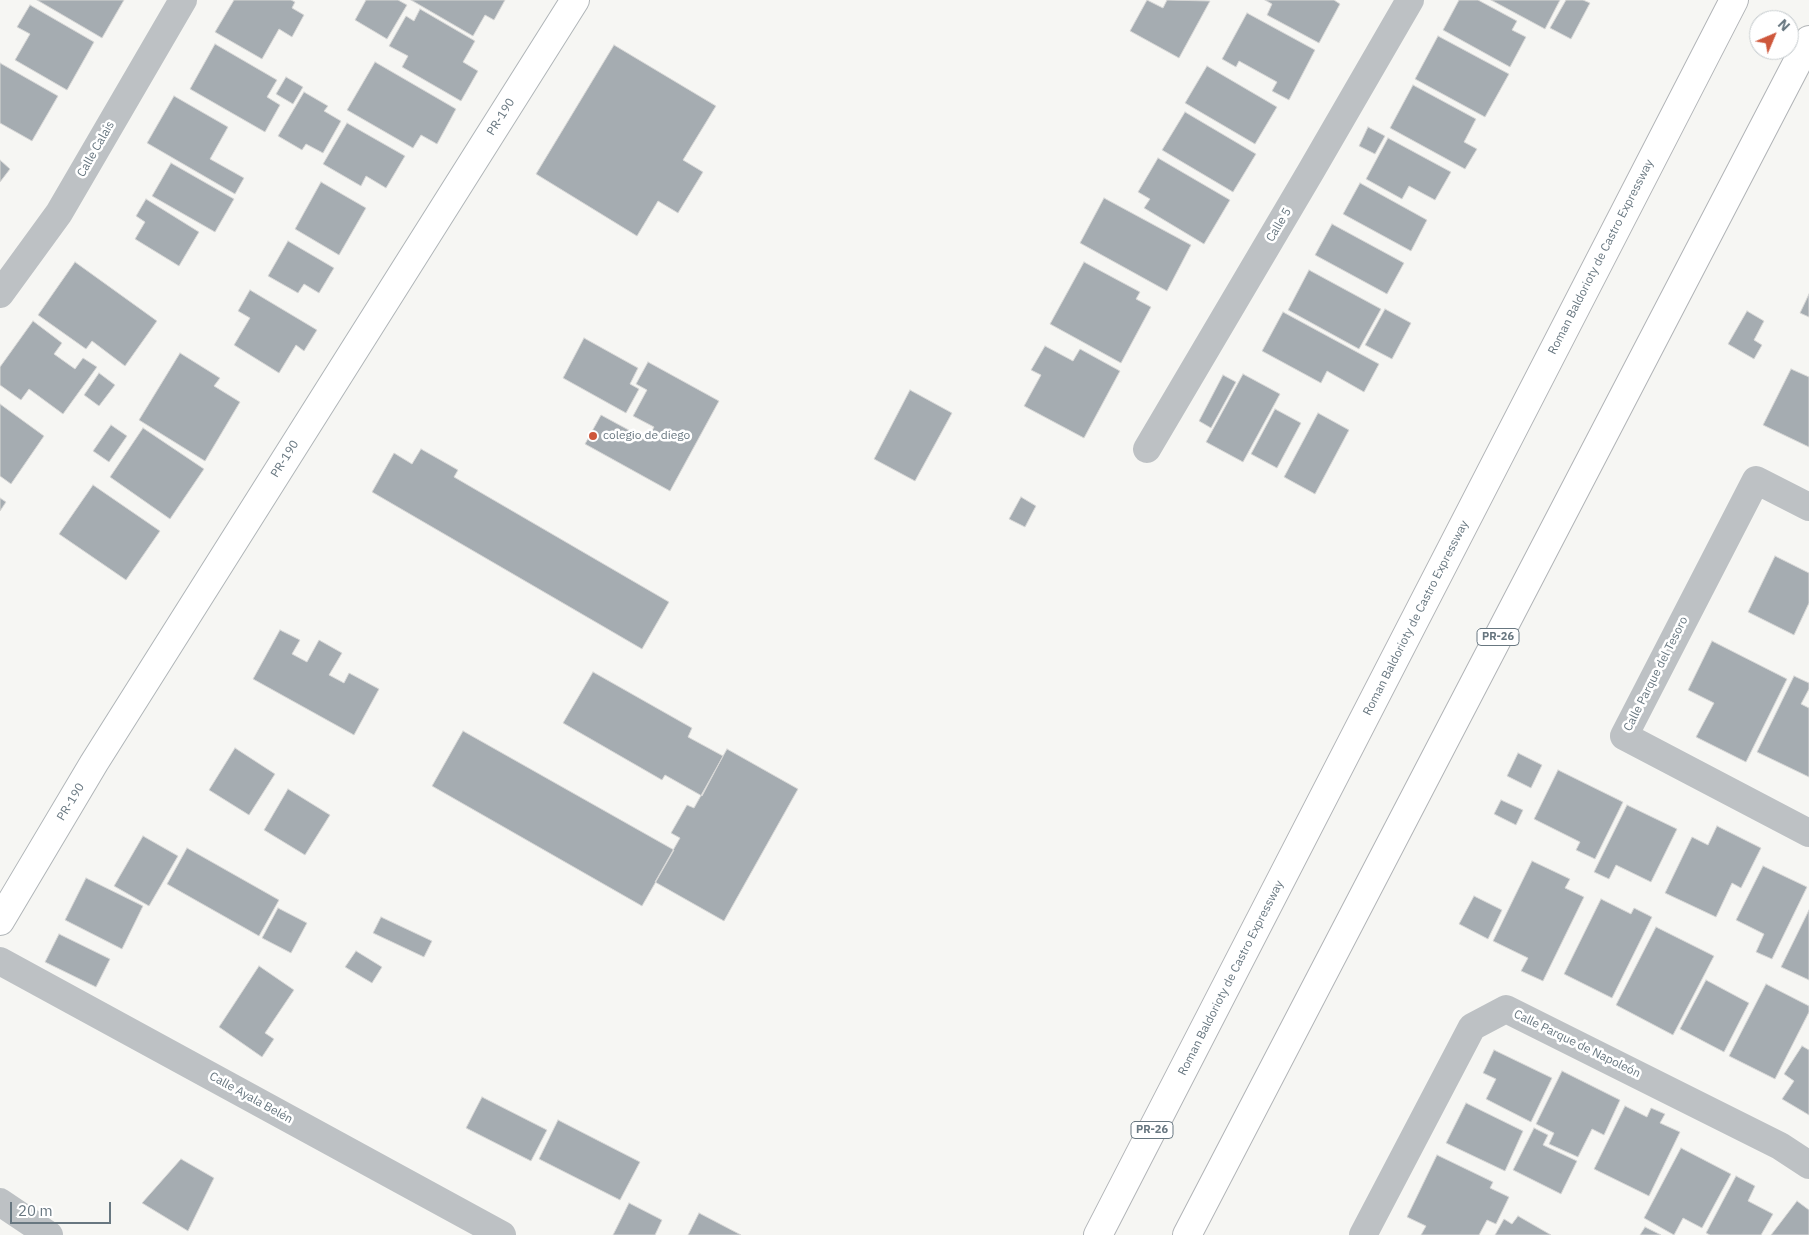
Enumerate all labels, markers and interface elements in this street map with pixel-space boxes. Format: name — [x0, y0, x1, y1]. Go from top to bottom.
north arrow — [1749, 10, 1799, 60]
text: N — [1774, 15, 1794, 35]
street label: PR-190 — [484, 96, 518, 138]
street label: Calle Calais — [74, 118, 118, 180]
street label: Roman Baldorioty de Castro Expressway — [1545, 157, 1657, 357]
street label: Calle 5 — [1263, 205, 1295, 245]
place label: colegio de diego — [603, 429, 690, 443]
marker: colegio de diego — [587, 430, 599, 442]
street label: PR-190 — [268, 438, 302, 480]
street label: Roman Baldorioty de Castro Expressway — [1360, 518, 1472, 718]
street label: Calle Parque del Tesoro — [1621, 614, 1691, 734]
road number: PR-26 — [1477, 628, 1519, 646]
street label: PR-190 — [54, 781, 88, 823]
street label: Roman Baldorioty de Castro Expressway — [1175, 878, 1287, 1078]
street label: Calle Parque de Napoleón — [1511, 1007, 1643, 1081]
street label: Calle Ayala Belén — [207, 1069, 295, 1127]
road number: PR-26 — [1131, 1122, 1173, 1138]
scale bar — [12, 1192, 114, 1224]
text: 20 m — [18, 1201, 53, 1220]

